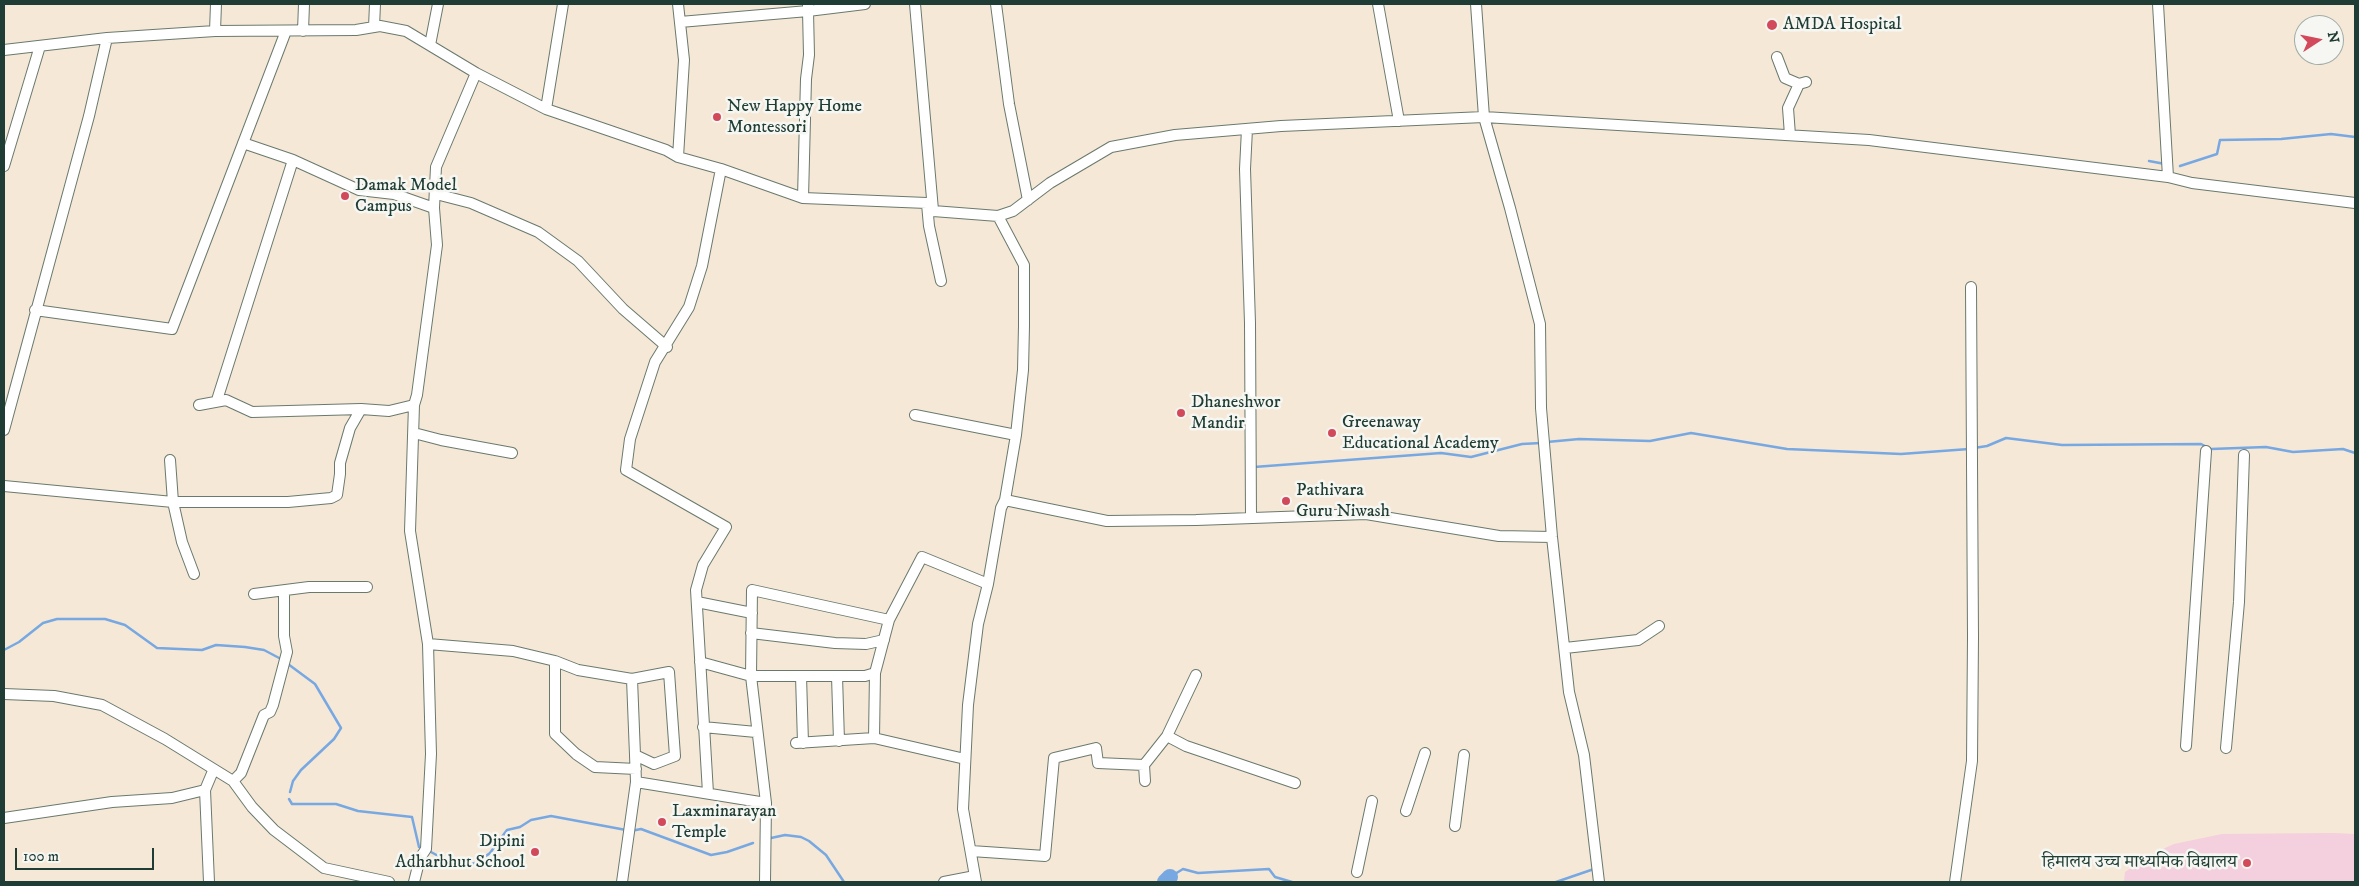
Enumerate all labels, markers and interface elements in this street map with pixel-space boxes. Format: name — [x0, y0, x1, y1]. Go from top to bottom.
place label: AMDA Hospital — [1783, 14, 1901, 36]
north arrow — [2294, 15, 2344, 65]
marker: AMDA Hospital — [1765, 18, 1779, 32]
text: N — [2323, 30, 2343, 45]
place label: New Happy Home Montessori — [727, 96, 862, 138]
marker: New Happy Home Montessori — [711, 111, 723, 123]
place label: Damak Model Campus — [355, 175, 457, 218]
marker: Damak Model Campus — [339, 190, 351, 202]
place label: Dhaneshwor Mandir — [1191, 392, 1280, 434]
marker: Dhaneshwor Mandir — [1175, 407, 1187, 419]
place label: Greenaway Educational Academy — [1342, 412, 1499, 454]
marker: Greenaway Educational Academy — [1326, 427, 1338, 439]
place label: Pathivara Guru Niwash — [1296, 480, 1390, 522]
marker: Pathivara Guru Niwash — [1280, 495, 1292, 507]
place label: Laxminarayan Temple — [672, 801, 777, 844]
marker: Laxminarayan Temple — [656, 816, 668, 828]
place label: Dipini Adharbhut School — [395, 831, 525, 874]
scale bar — [18, 838, 156, 870]
marker: Dipini Adharbhut School — [529, 846, 541, 858]
text: 100 m — [23, 847, 59, 866]
place label: हिमालय उच्च माध्यमिक विद्यालय — [2042, 852, 2237, 874]
marker: हिमालय उच्च माध्यमिक विद्यालय — [2241, 857, 2253, 869]

